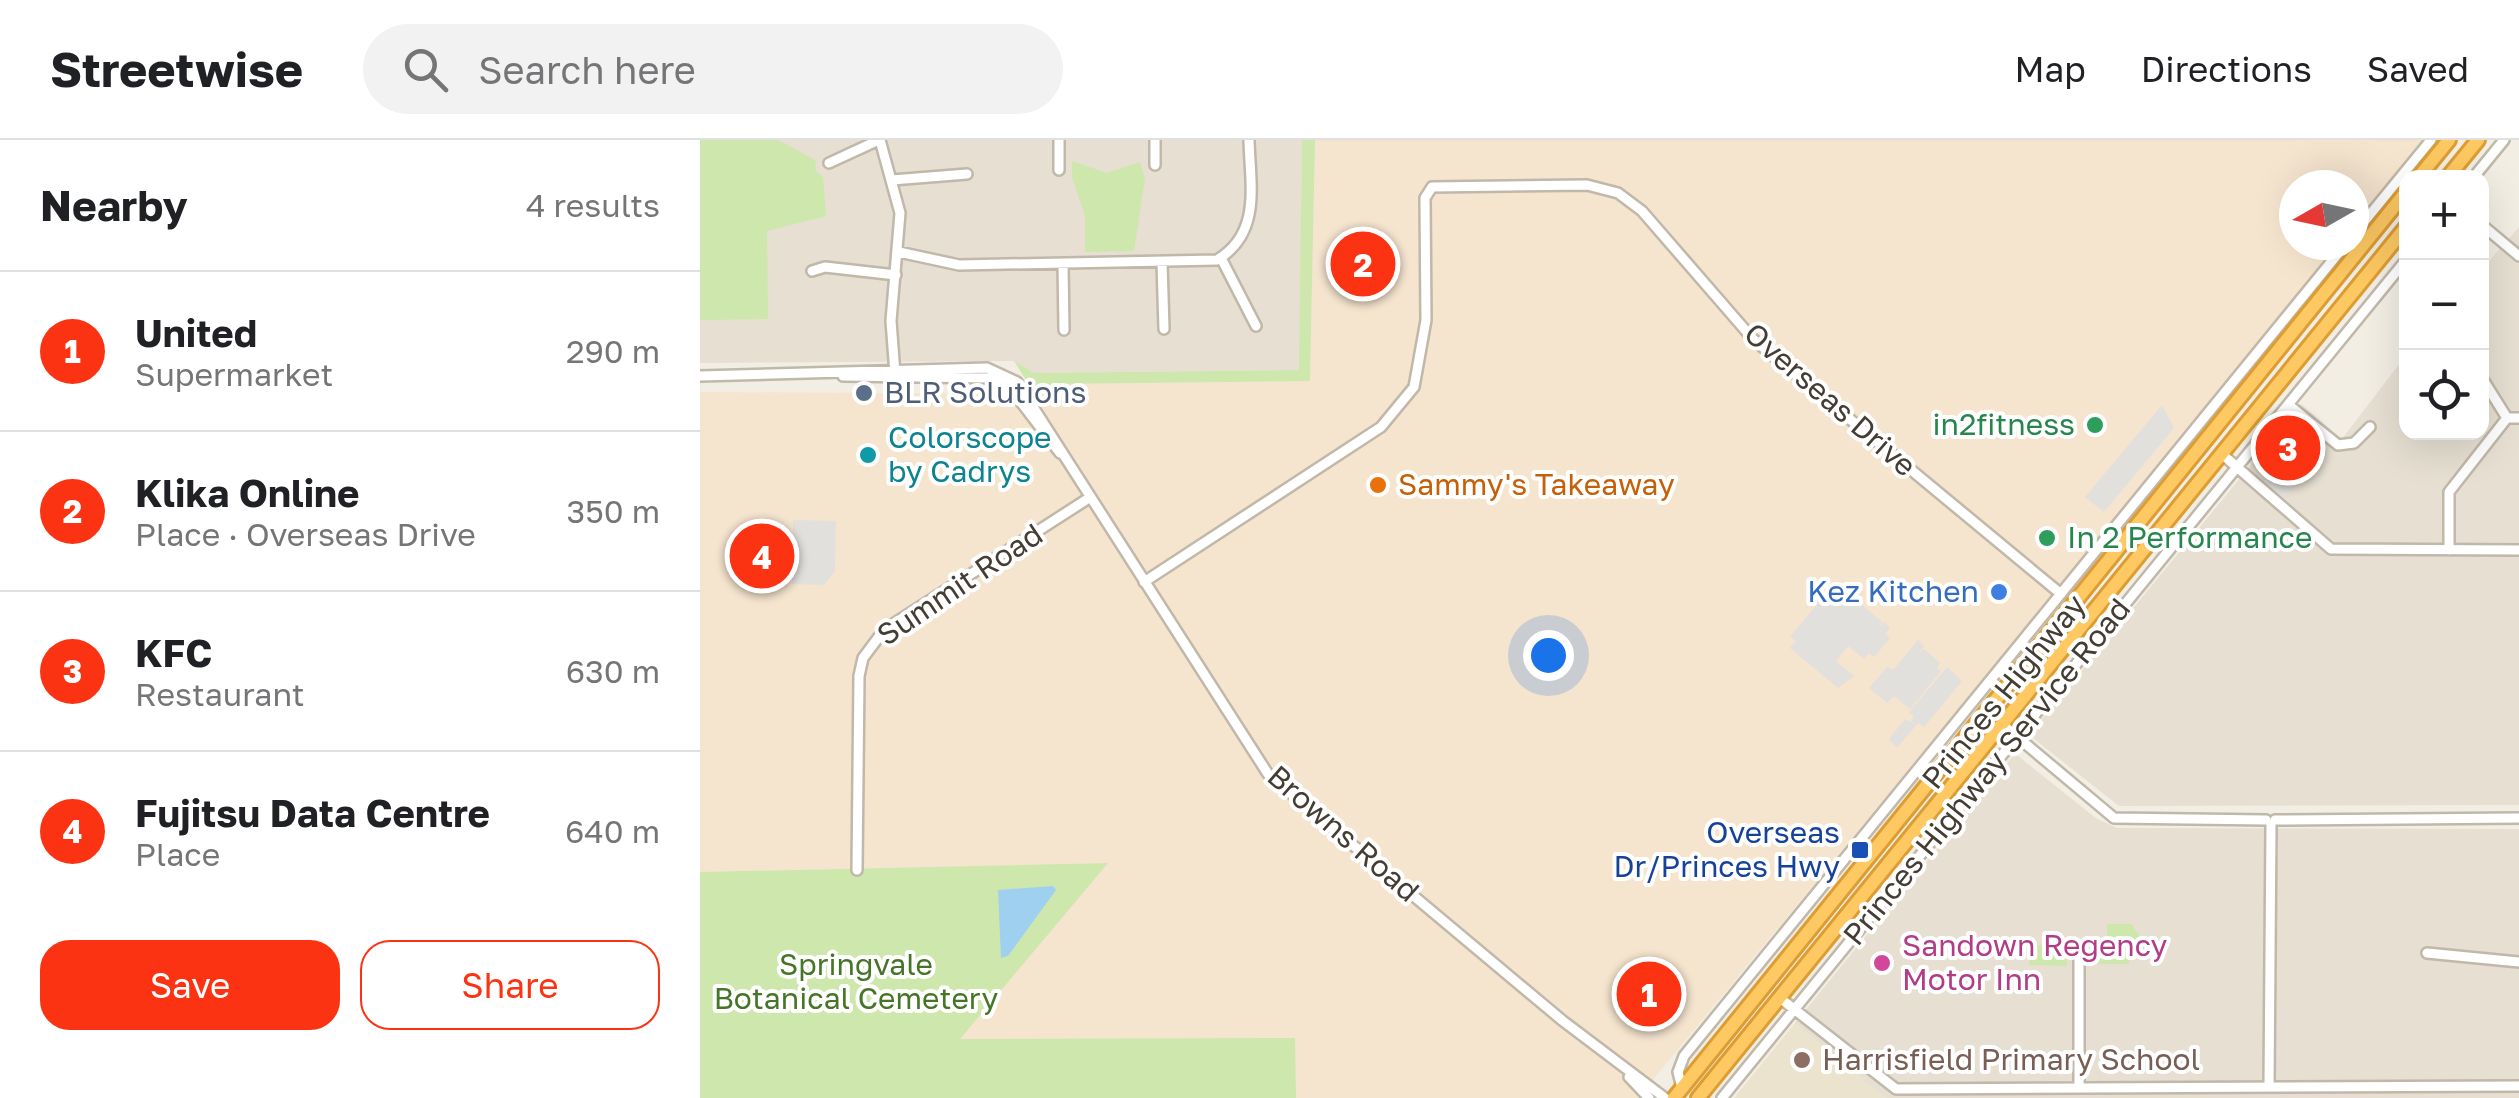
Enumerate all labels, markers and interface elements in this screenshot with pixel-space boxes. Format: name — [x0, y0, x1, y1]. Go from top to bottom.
search box — [363, 24, 1063, 114]
text: Streetwise — [50, 40, 303, 98]
icon: search — [398, 42, 453, 97]
text: Search here — [478, 47, 696, 92]
text: Map — [2014, 48, 2086, 90]
text: Directions — [2141, 48, 2312, 90]
text: Saved — [2367, 48, 2469, 90]
north arrow — [2279, 170, 2369, 260]
map controls — [2399, 170, 2489, 440]
button: + — [2399, 170, 2489, 260]
text: Nearby — [40, 180, 188, 230]
text: 4 results — [526, 186, 660, 224]
pin: 2 — [1330, 226, 1396, 302]
button: − — [2399, 260, 2489, 350]
text: United — [135, 310, 257, 355]
street label: Overseas Drive — [1738, 315, 1924, 484]
text: 1 — [64, 332, 81, 370]
text: 290 m — [566, 332, 660, 370]
button: locate — [2399, 350, 2489, 440]
text: Supermarket — [135, 355, 333, 393]
place label: BLR Solutions — [884, 374, 1086, 410]
marker: BLR Solutions — [853, 382, 875, 404]
place label: in2fitness — [1932, 406, 2075, 442]
pin: 3 — [2256, 410, 2320, 486]
marker: in2fitness — [2084, 414, 2106, 436]
place label: Colorscope by Cadrys — [888, 419, 1052, 489]
marker: Colorscope by Cadrys — [857, 444, 879, 466]
place label: Sammy's Takeaway — [1398, 466, 1675, 502]
text: Klika Online — [135, 470, 360, 515]
marker: Sammy's Takeaway — [1367, 474, 1389, 496]
text: 2 — [63, 492, 82, 530]
text: 350 m — [567, 492, 660, 530]
text: Place · Overseas Drive — [135, 515, 476, 553]
street label: Summit Road — [870, 516, 1049, 653]
pin: 4 — [730, 518, 794, 594]
place label: In 2 Performance — [2067, 519, 2312, 555]
marker: In 2 Performance — [2036, 527, 2058, 549]
place label: Kez Kitchen — [1807, 573, 1979, 609]
marker: Kez Kitchen — [1988, 581, 2010, 603]
street label: Princes Highway — [1914, 587, 2093, 796]
street label: Princes Highway Service Road — [1835, 591, 2137, 952]
text: KFC — [135, 630, 212, 675]
your location — [1523, 630, 1574, 681]
text: 3 — [63, 652, 82, 690]
text: 630 m — [566, 652, 660, 690]
text: Restaurant — [135, 675, 305, 713]
street label: Browns Road — [1261, 758, 1427, 909]
text: Fujitsu Data Centre — [135, 790, 490, 835]
text: 4 — [62, 812, 83, 850]
text: 640 m — [565, 812, 660, 850]
place label: Overseas Dr/Princes Hwy — [1613, 814, 1840, 884]
text: Place — [135, 835, 220, 873]
marker: Overseas Dr/Princes Hwy — [1849, 839, 1871, 861]
place label: Sandown Regency Motor Inn — [1902, 927, 2168, 997]
button: Save — [40, 940, 340, 1030]
button: Share — [360, 940, 660, 1030]
park label: Springvale Botanical Cemetery — [714, 946, 998, 1016]
marker: Sandown Regency Motor Inn — [1871, 952, 1893, 974]
pin: 1 — [1616, 956, 1682, 1032]
place label: Harrisfield Primary School — [1822, 1041, 2200, 1077]
marker: Harrisfield Primary School — [1791, 1049, 1813, 1071]

